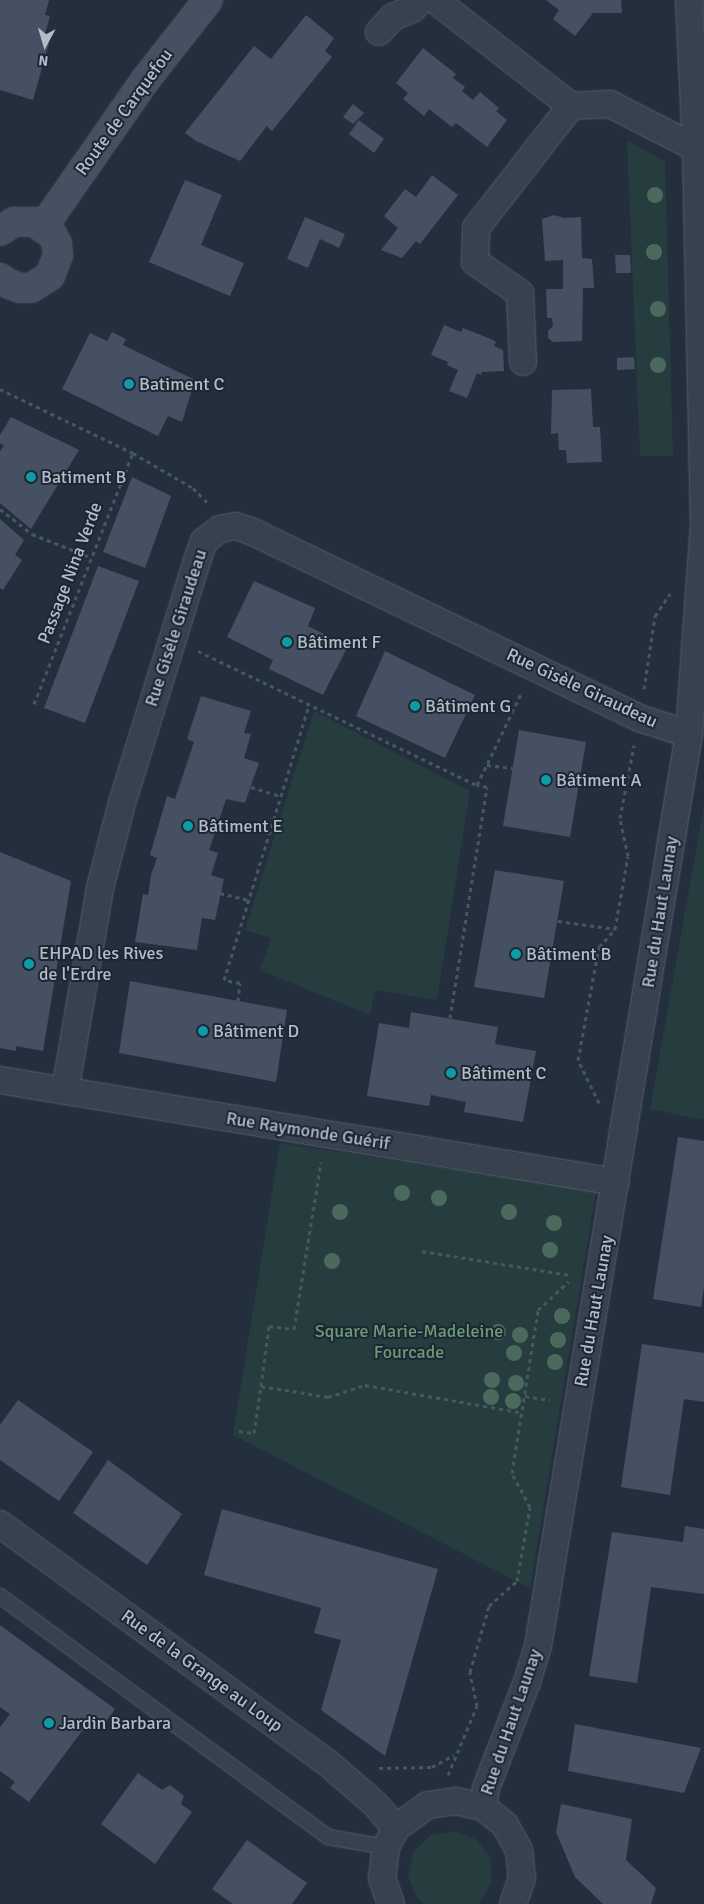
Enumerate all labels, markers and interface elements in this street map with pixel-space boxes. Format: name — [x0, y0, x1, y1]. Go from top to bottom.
north arrow — [20, 20, 70, 70]
street label: Route de Carquefou — [71, 45, 177, 179]
text: N — [38, 51, 49, 69]
place label: Batiment C — [139, 373, 224, 395]
marker: Batiment C — [123, 378, 135, 390]
place label: Batiment B — [41, 466, 126, 488]
marker: Batiment B — [25, 471, 37, 483]
street label: Passage Nina Verde — [33, 499, 107, 647]
street label: Rue Gisèle Giraudeau — [140, 547, 212, 709]
place label: Bâtiment F — [297, 631, 381, 653]
marker: Bâtiment F — [281, 636, 293, 648]
street label: Rue Gisèle Giraudeau — [503, 644, 661, 732]
place label: Bâtiment G — [425, 695, 511, 717]
marker: Bâtiment G — [409, 700, 421, 712]
place label: Bâtiment A — [556, 769, 642, 791]
marker: Bâtiment A — [540, 774, 552, 786]
place label: Bâtiment E — [198, 815, 283, 837]
marker: Bâtiment E — [182, 820, 194, 832]
street label: Rue du Haut Launay — [637, 835, 683, 989]
place label: EHPAD les Rives de l'Erdre — [39, 943, 163, 986]
place label: Bâtiment B — [526, 943, 611, 965]
marker: Bâtiment B — [510, 948, 522, 960]
marker: EHPAD les Rives de l'Erdre — [23, 958, 35, 970]
place label: Bâtiment D — [213, 1020, 299, 1042]
marker: Bâtiment D — [197, 1025, 209, 1037]
place label: Bâtiment C — [461, 1062, 546, 1084]
marker: Bâtiment C — [445, 1067, 457, 1079]
street label: Rue Raymonde Guérif — [225, 1107, 391, 1155]
street label: Rue du Haut Launay — [570, 1234, 618, 1388]
park label: Square Marie-Madeleine Fourcade — [315, 1321, 503, 1364]
street label: Rue de la Grange au Loup — [117, 1605, 287, 1737]
street label: Rue du Haut Launay — [476, 1646, 546, 1798]
place label: Jardin Barbara — [59, 1712, 171, 1734]
marker: Jardin Barbara — [43, 1717, 55, 1729]

